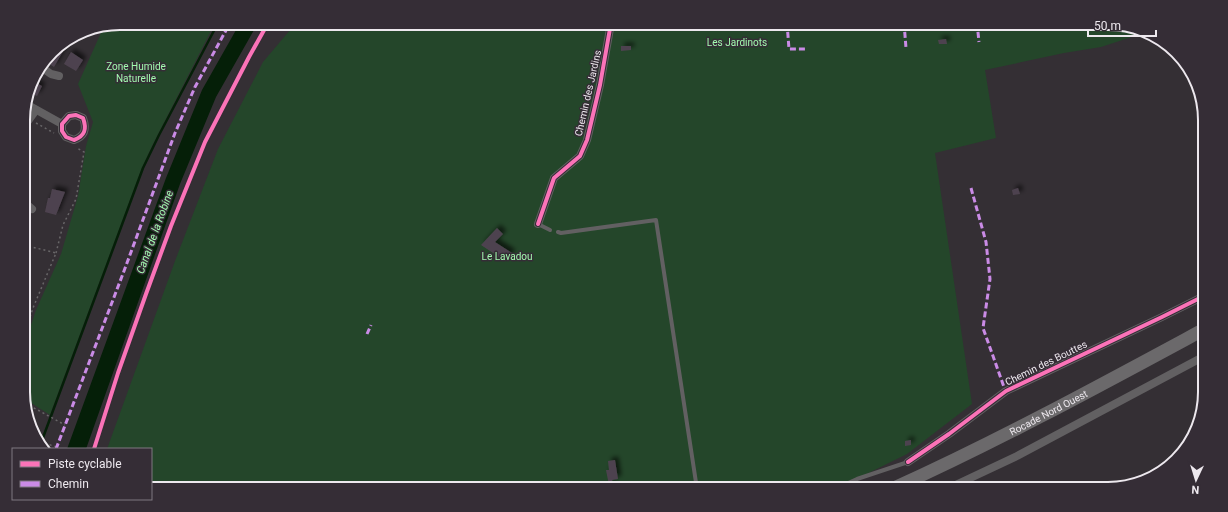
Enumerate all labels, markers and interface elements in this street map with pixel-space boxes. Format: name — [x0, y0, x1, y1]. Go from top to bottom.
scale bar — [1088, 12, 1156, 38]
text: 50 m — [1094, 19, 1121, 33]
park label: Les Jardinots — [707, 37, 767, 48]
street label: Chemin des Jardins — [573, 49, 603, 137]
park label: Zone Humide Naturelle — [106, 61, 166, 84]
water label: Canal de la Robine — [134, 188, 176, 276]
park label: Le Lavadou — [482, 251, 533, 262]
street label: Chemin des Bouttes — [1003, 338, 1089, 388]
street label: Rocade Nord Ouest — [1007, 388, 1089, 437]
legend — [12, 448, 152, 500]
text: Piste cyclable — [48, 457, 122, 471]
north arrow — [1176, 460, 1216, 500]
text: Chemin — [48, 477, 89, 491]
text: N — [1191, 483, 1200, 496]

